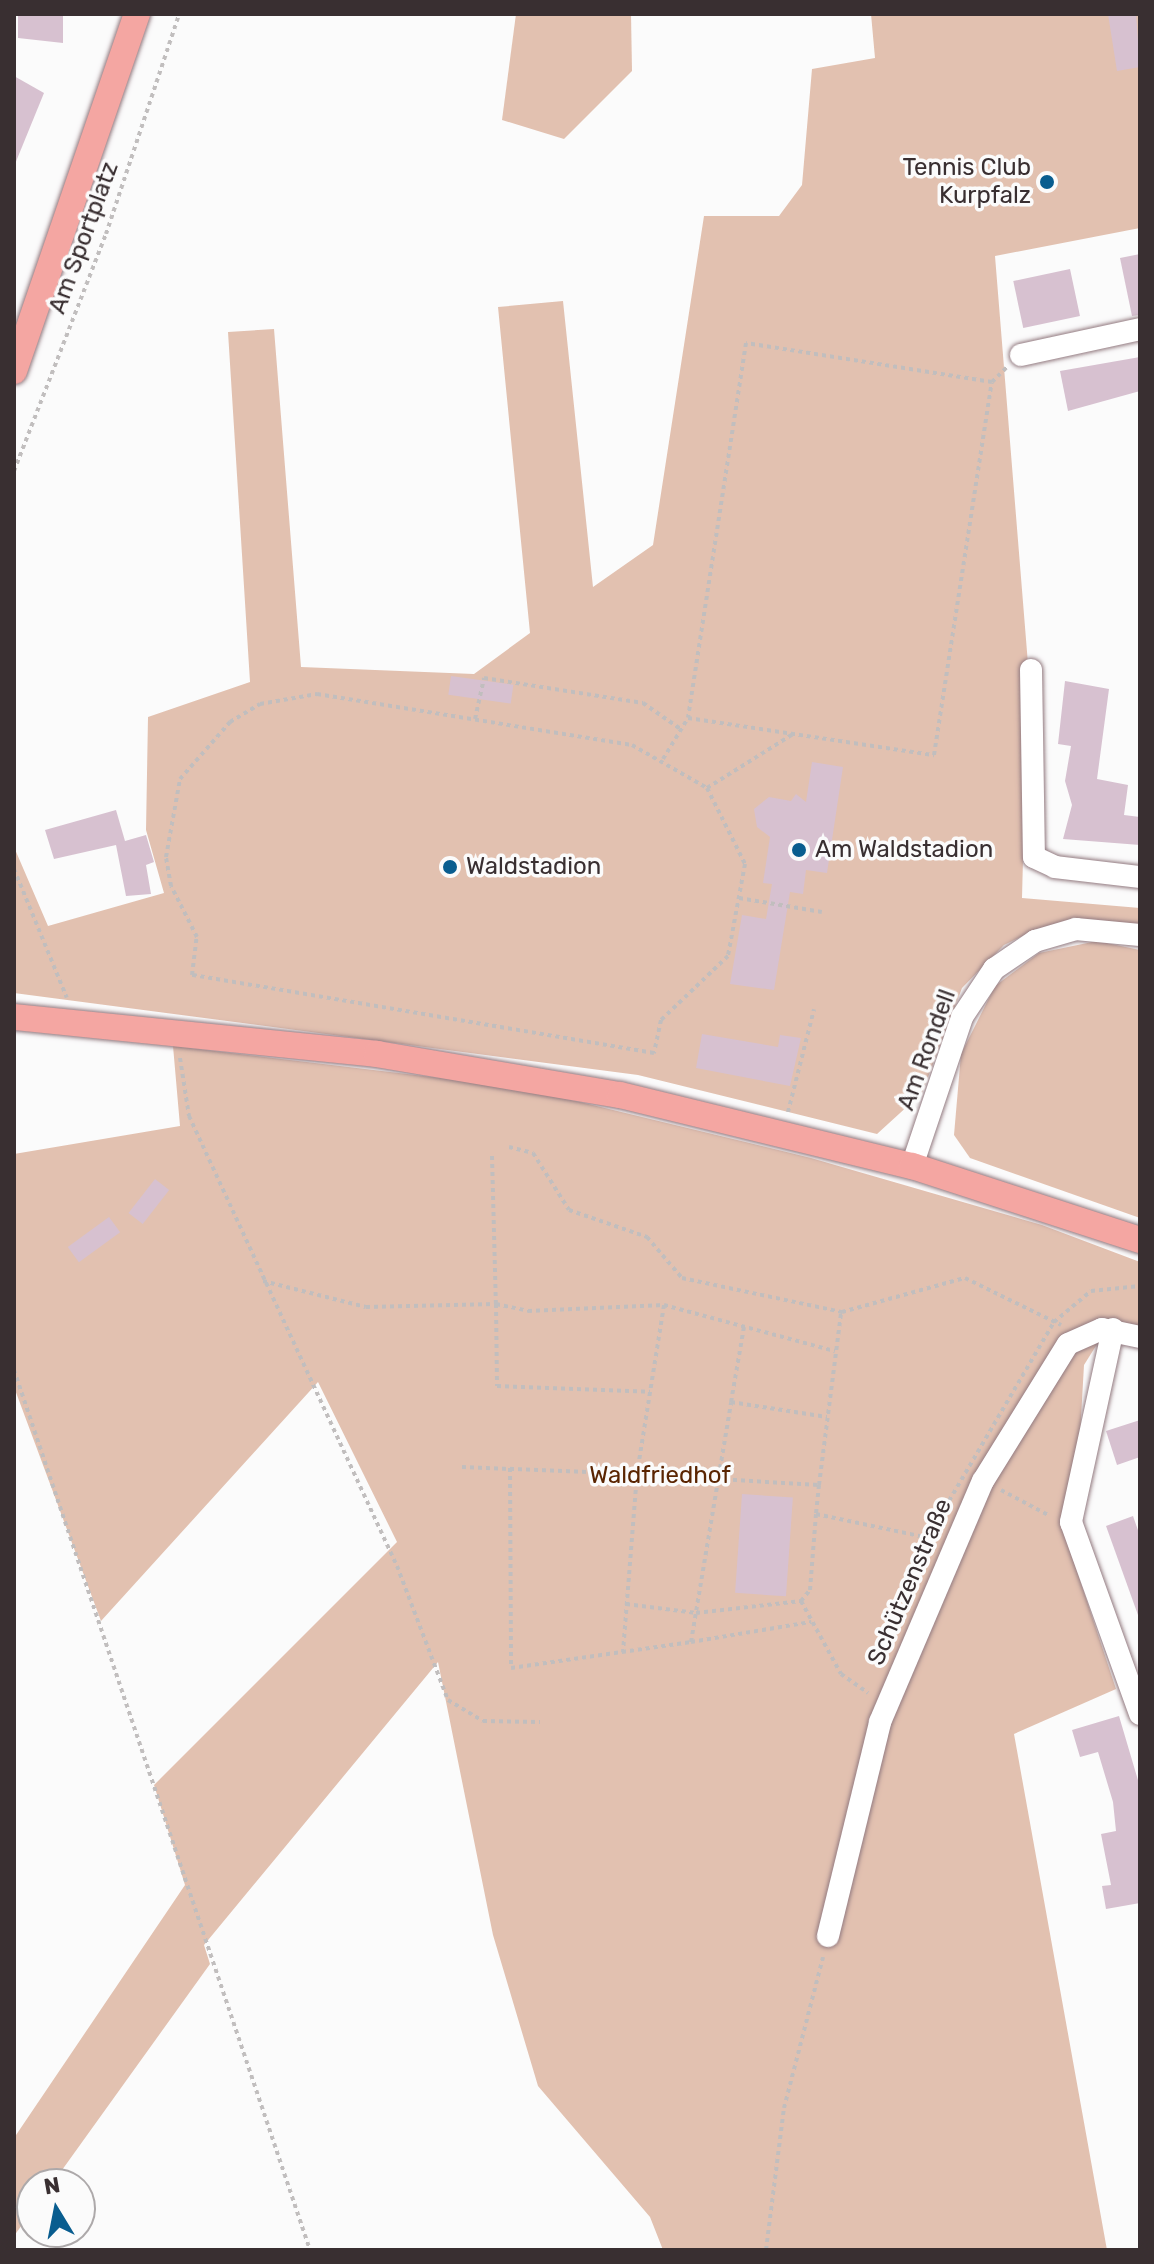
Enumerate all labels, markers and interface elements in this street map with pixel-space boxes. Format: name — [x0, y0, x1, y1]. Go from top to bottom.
place label: Tennis Club Kurpfalz — [902, 154, 1031, 210]
street label: Am Sportplatz — [43, 158, 125, 318]
marker: Tennis Club Kurpfalz — [1038, 173, 1056, 191]
place label: Am Waldstadion — [815, 836, 994, 864]
marker: Am Waldstadion — [790, 841, 808, 859]
place label: Waldstadion — [466, 853, 601, 881]
marker: Waldstadion — [441, 858, 459, 876]
street label: Am Rondell — [892, 986, 962, 1114]
park label: Waldfriedhof — [589, 1462, 731, 1490]
street label: Schützenstraße — [862, 1494, 958, 1670]
north arrow — [16, 2168, 96, 2248]
text: N — [42, 2171, 62, 2201]

